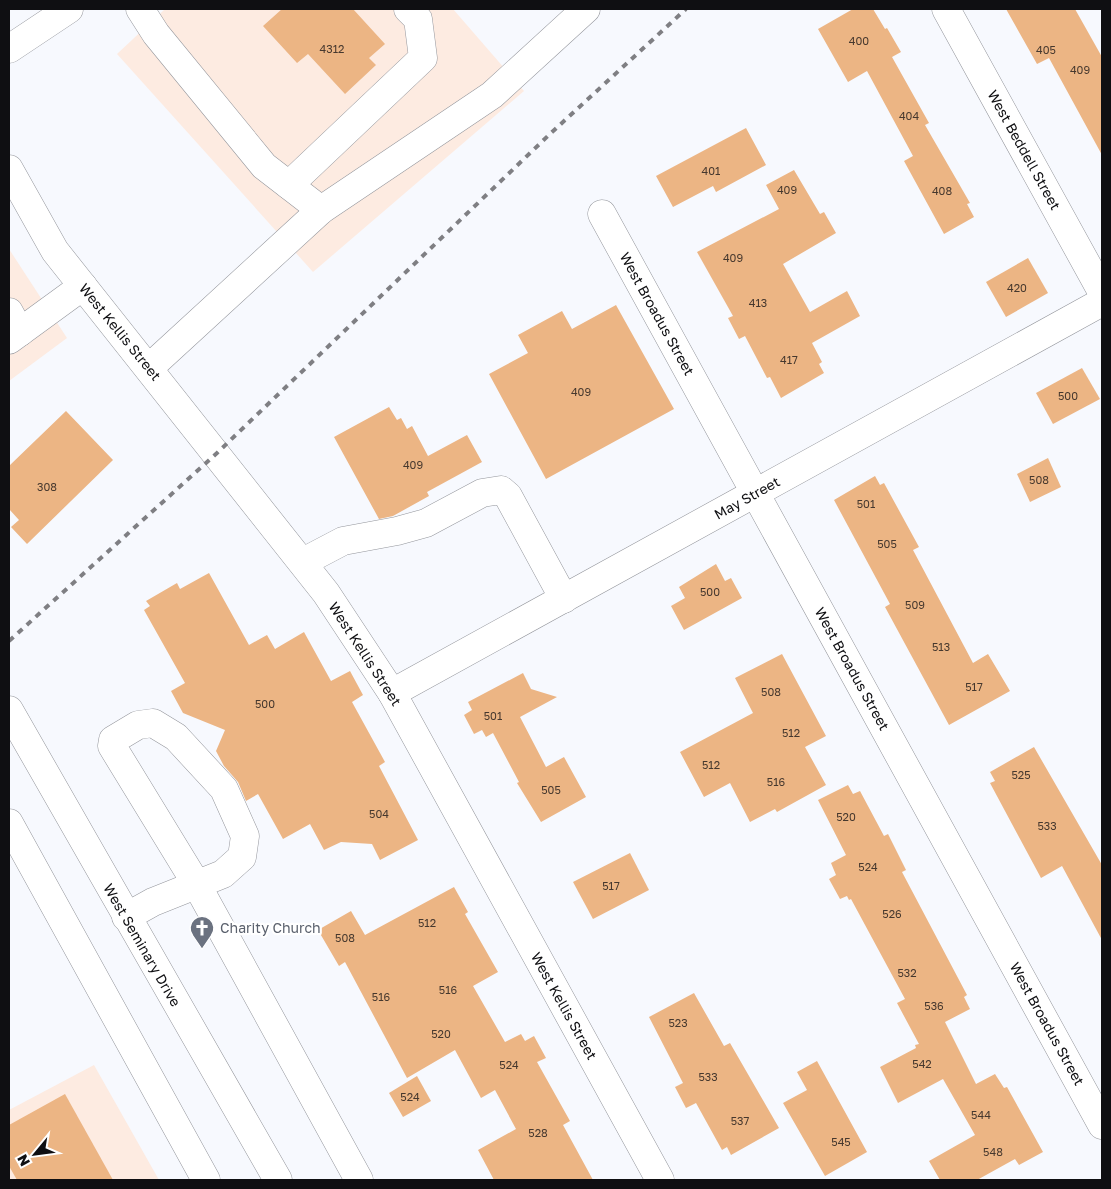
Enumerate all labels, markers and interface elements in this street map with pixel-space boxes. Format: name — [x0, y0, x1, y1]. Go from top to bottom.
house number: 400 — [849, 34, 869, 47]
house number: 4312 — [320, 42, 344, 55]
house number: 405 — [1036, 43, 1056, 56]
house number: 409 — [1070, 63, 1090, 76]
street label: West Beddell Street — [984, 87, 1064, 213]
house number: 404 — [899, 109, 919, 122]
house number: 401 — [702, 164, 720, 177]
house number: 409 — [777, 183, 797, 196]
house number: 408 — [932, 184, 952, 197]
street label: West Broadus Street — [617, 249, 698, 378]
house number: 409 — [723, 251, 743, 264]
street label: West Kellis Street — [76, 280, 165, 384]
house number: 420 — [1007, 281, 1027, 294]
house number: 413 — [749, 296, 767, 309]
house number: 417 — [780, 353, 798, 366]
house number: 409 — [571, 385, 591, 398]
house number: 500 — [1058, 389, 1078, 402]
house number: 409 — [403, 458, 423, 471]
street label: May Street — [711, 473, 783, 523]
house number: 508 — [1029, 473, 1049, 486]
house number: 308 — [37, 480, 57, 493]
house number: 501 — [857, 497, 875, 510]
house number: 505 — [877, 537, 897, 550]
house number: 500 — [700, 585, 720, 598]
house number: 509 — [905, 598, 925, 611]
street label: West Kellis Street — [326, 599, 405, 709]
street label: West Broadus Street — [812, 604, 893, 733]
house number: 513 — [932, 640, 950, 653]
house number: 517 — [965, 680, 983, 693]
house number: 508 — [761, 685, 781, 698]
house number: 500 — [255, 697, 275, 710]
house number: 501 — [484, 709, 502, 722]
house number: 512 — [782, 726, 800, 739]
house number: 512 — [702, 758, 720, 771]
house number: 525 — [1011, 768, 1031, 781]
house number: 516 — [767, 775, 786, 788]
house number: 505 — [541, 783, 561, 796]
house number: 504 — [369, 807, 389, 820]
house number: 520 — [836, 810, 856, 823]
house number: 533 — [1037, 819, 1057, 832]
house number: 524 — [858, 860, 878, 873]
house number: 517 — [602, 879, 620, 892]
street label: West Seminary Drive — [100, 880, 185, 1009]
house number: 526 — [882, 907, 902, 920]
church icon: Charity Church — [189, 915, 215, 949]
house number: 512 — [418, 916, 436, 929]
place label: Charity Church — [220, 919, 321, 936]
house number: 508 — [335, 931, 355, 944]
street label: West Kellis Street — [528, 949, 601, 1062]
street label: West Broadus Street — [1007, 959, 1088, 1088]
house number: 532 — [897, 966, 917, 979]
house number: 516 — [439, 983, 458, 996]
house number: 516 — [372, 990, 391, 1003]
house number: 536 — [924, 999, 944, 1012]
house number: 523 — [668, 1016, 688, 1029]
house number: 520 — [431, 1027, 451, 1040]
house number: 542 — [912, 1057, 932, 1070]
house number: 524 — [499, 1058, 519, 1071]
house number: 533 — [698, 1070, 718, 1083]
house number: 524 — [400, 1090, 420, 1103]
house number: 544 — [971, 1108, 991, 1121]
house number: 537 — [731, 1114, 749, 1127]
house number: 528 — [528, 1126, 548, 1139]
north arrow — [10, 1129, 60, 1179]
house number: 545 — [831, 1135, 851, 1148]
house number: 548 — [983, 1145, 1003, 1158]
text: N — [13, 1152, 33, 1169]

